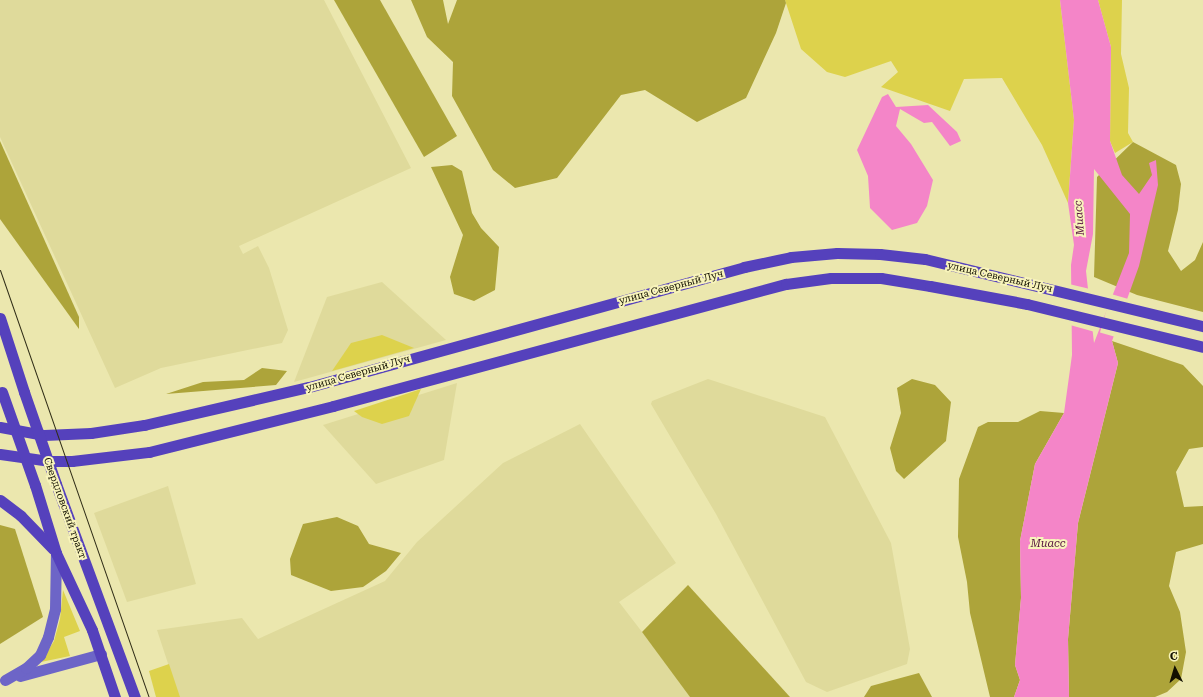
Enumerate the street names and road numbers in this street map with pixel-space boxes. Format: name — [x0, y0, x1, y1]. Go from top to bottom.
street label: улица Северный Луч — [946, 259, 1054, 295]
street label: улица Северный Луч — [618, 267, 724, 307]
street label: улица Северный Луч — [305, 352, 411, 394]
street label: Свердловский тракт — [41, 456, 89, 560]

